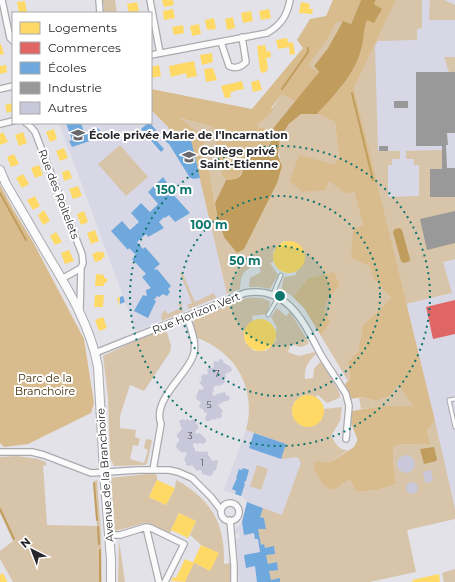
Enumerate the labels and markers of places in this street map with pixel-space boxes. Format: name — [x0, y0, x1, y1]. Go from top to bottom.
school or university icon: École privée Marie de l'Incarnation — [70, 127, 86, 143]
place label: École privée Marie de l'Incarnation — [89, 128, 288, 142]
place label: Collège privé Saint-Etienne — [200, 144, 278, 171]
school or university icon: Collège privé Saint-Etienne — [181, 149, 197, 165]
centre of rings — [273, 289, 287, 303]

